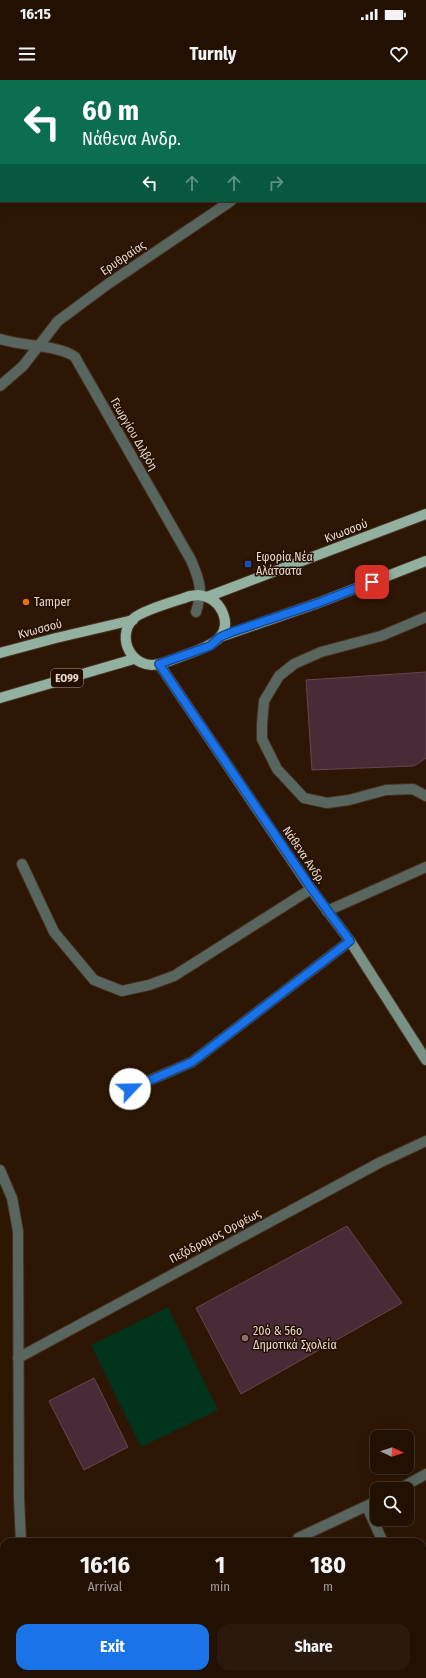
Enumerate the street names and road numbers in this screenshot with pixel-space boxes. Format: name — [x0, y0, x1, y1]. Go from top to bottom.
street label: Ερυθραίας — [98, 238, 148, 278]
street label: Γεωργίου Διλβόη — [108, 395, 160, 473]
street label: Κνωσσού — [322, 516, 370, 546]
street label: Κνωσσού — [16, 616, 64, 642]
road number: ΕΟ99 — [51, 669, 83, 687]
street label: Νάθενα Ανδρ. — [280, 824, 328, 887]
street label: Πεζόδρομος Ορφέως — [167, 1206, 263, 1266]

